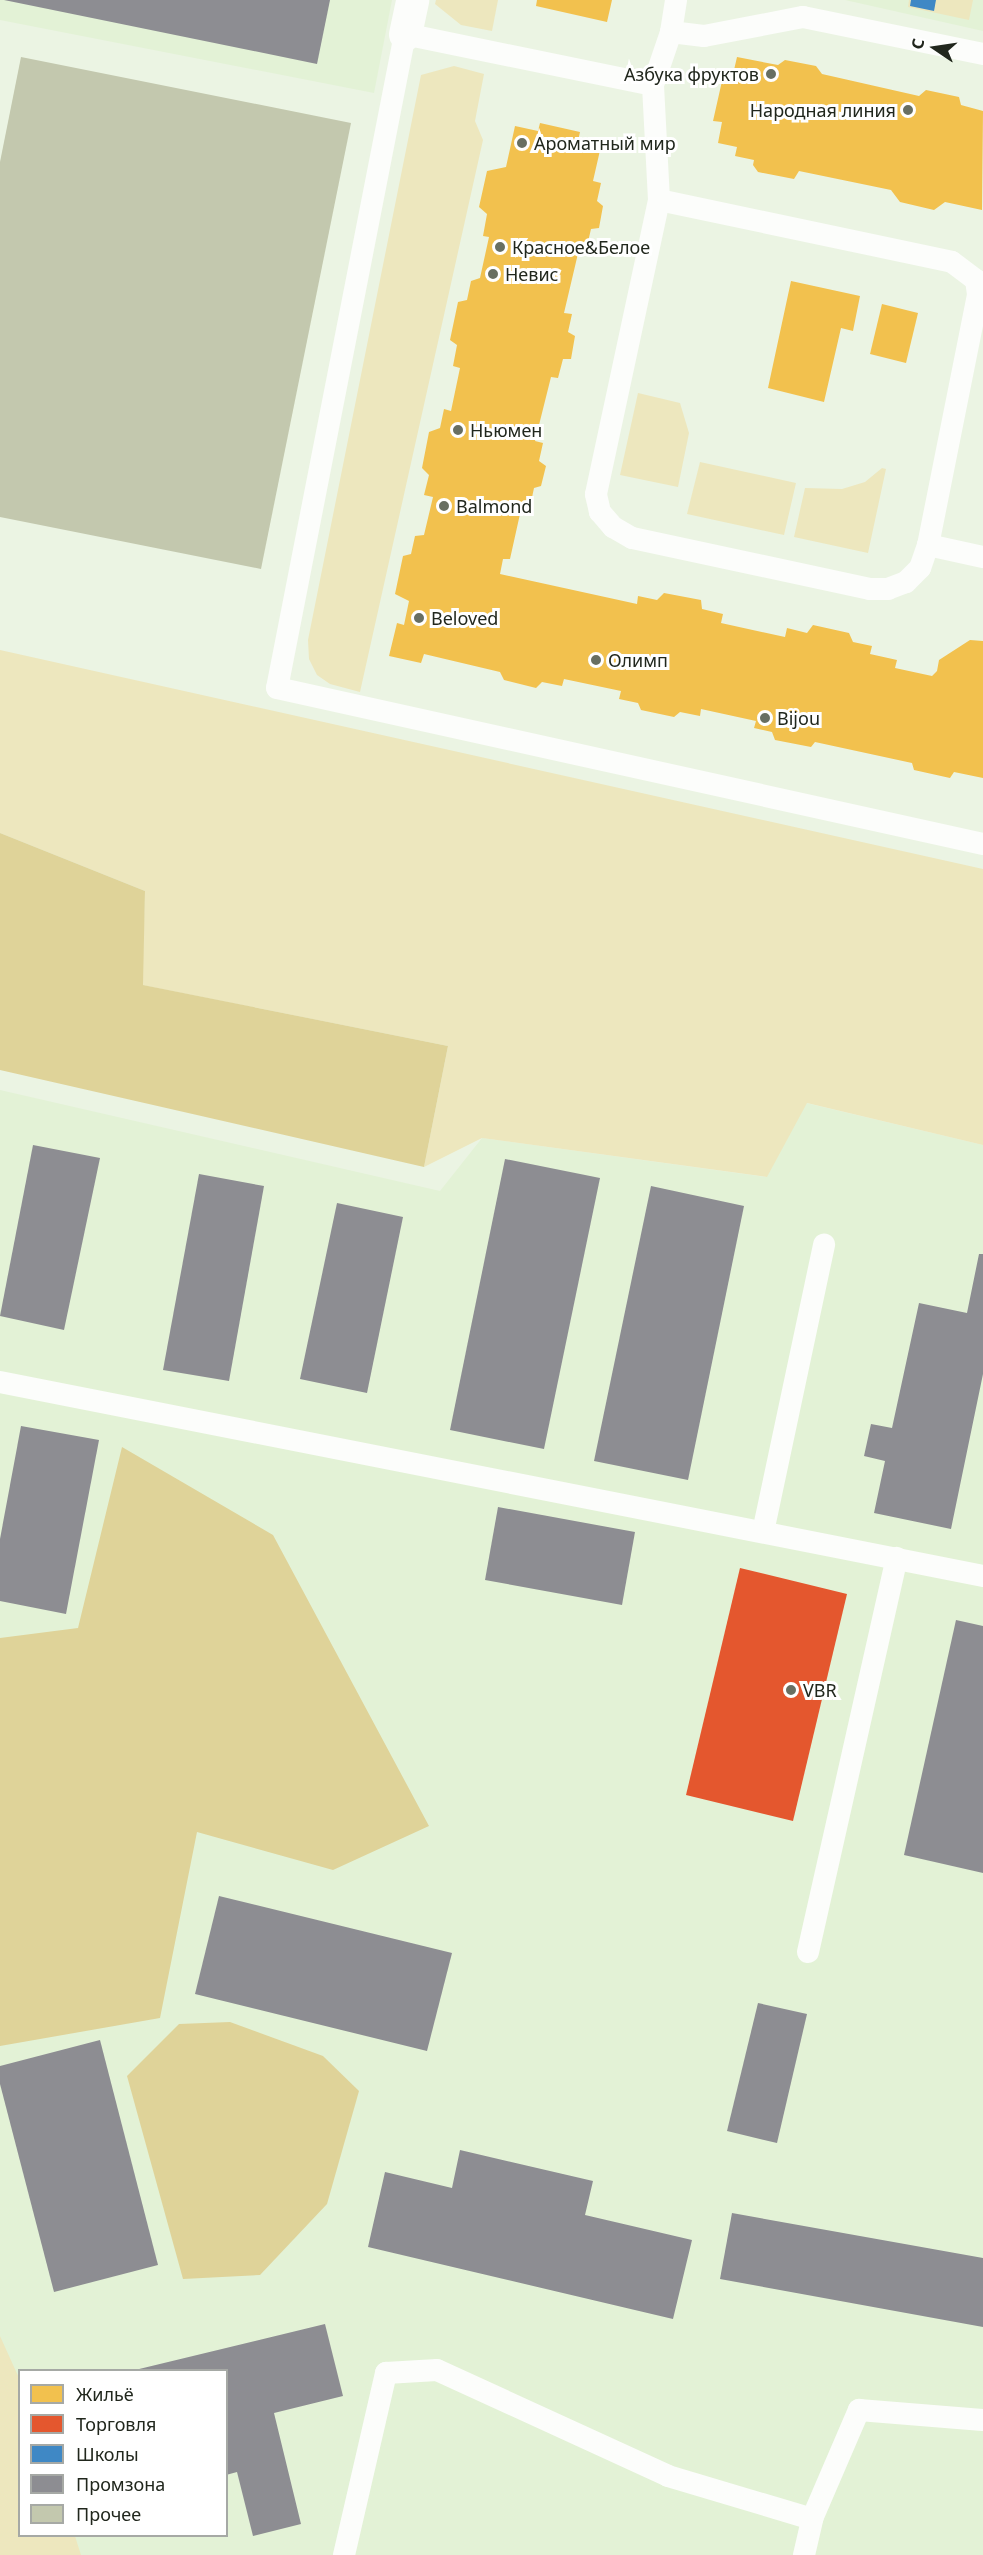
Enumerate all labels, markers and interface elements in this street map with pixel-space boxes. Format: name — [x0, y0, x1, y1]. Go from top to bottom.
north arrow — [905, 18, 965, 78]
text: С — [906, 36, 929, 51]
place label: Азбука фруктов — [624, 63, 759, 85]
marker: Азбука фруктов — [764, 67, 778, 81]
place label: Народная линия — [750, 99, 896, 121]
marker: Народная линия — [901, 103, 915, 117]
place label: Ароматный мир — [534, 132, 676, 154]
marker: Ароматный мир — [515, 136, 529, 150]
place label: Красное&Белое — [512, 236, 650, 258]
marker: Красное&Белое — [493, 240, 507, 254]
place label: Невис — [505, 263, 558, 285]
marker: Невис — [486, 267, 500, 281]
place label: Ньюмен — [470, 419, 542, 441]
marker: Ньюмен — [451, 423, 465, 437]
place label: Balmond — [456, 495, 532, 517]
marker: Balmond — [437, 499, 451, 513]
place label: Beloved — [431, 607, 498, 629]
marker: Beloved — [412, 611, 426, 625]
place label: Олимп — [608, 649, 668, 671]
marker: Олимп — [589, 653, 603, 667]
place label: Bijou — [777, 707, 820, 729]
marker: Bijou — [758, 711, 772, 725]
place label: VBR — [803, 1679, 837, 1701]
marker: VBR — [784, 1683, 798, 1697]
legend — [18, 2369, 228, 2537]
text: Жильё — [76, 2382, 134, 2406]
text: Торговля — [76, 2412, 156, 2436]
text: Школы — [76, 2442, 139, 2466]
text: Промзона — [76, 2472, 165, 2496]
text: Прочее — [76, 2502, 141, 2526]

